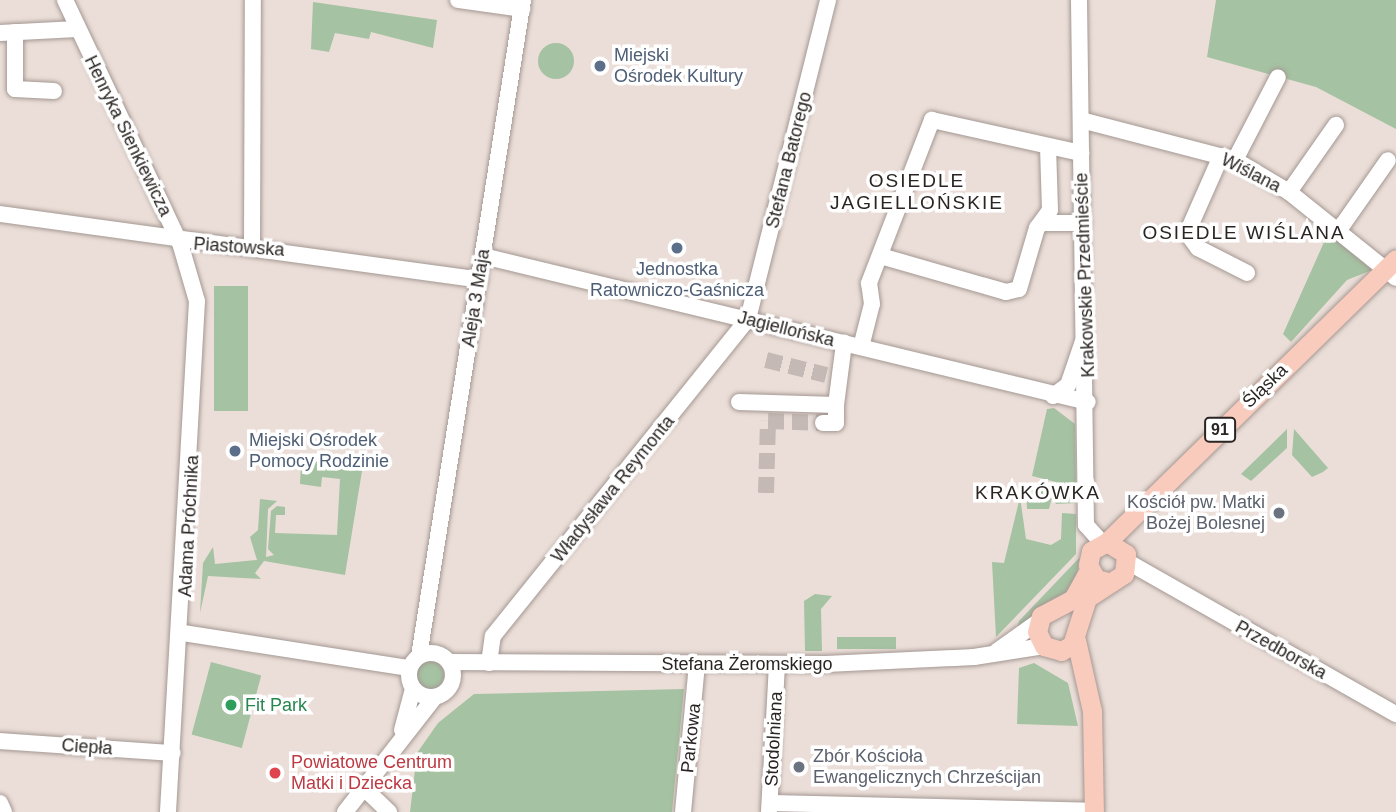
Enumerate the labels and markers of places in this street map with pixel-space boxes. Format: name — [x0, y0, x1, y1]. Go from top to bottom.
place label: Miejski Ośrodek Kultury — [614, 45, 743, 88]
marker: Miejski Ośrodek Kultury — [592, 58, 608, 74]
marker: Jednostka Ratowniczo-Gaśnicza — [669, 240, 685, 256]
place label: Jednostka Ratowniczo-Gaśnicza — [590, 259, 764, 302]
place label: Miejski Ośrodek Pomocy Rodzinie — [249, 430, 389, 472]
marker: Miejski Ośrodek Pomocy Rodzinie — [227, 443, 243, 459]
place label: Kościół pw. Matki Bożej Bolesnej — [1127, 492, 1265, 534]
marker: Kościół pw. Matki Bożej Bolesnej — [1271, 505, 1287, 521]
place label: Fit Park — [245, 694, 307, 716]
marker: Fit Park — [223, 697, 239, 713]
place label: Zbór Kościoła Ewangelicznych Chrześcijan — [813, 746, 1041, 788]
place label: Powiatowe Centrum Matki i Dziecka — [291, 752, 452, 794]
marker: Zbór Kościoła Ewangelicznych Chrześcijan — [791, 759, 807, 775]
marker: Powiatowe Centrum Matki i Dziecka — [265, 763, 285, 783]

